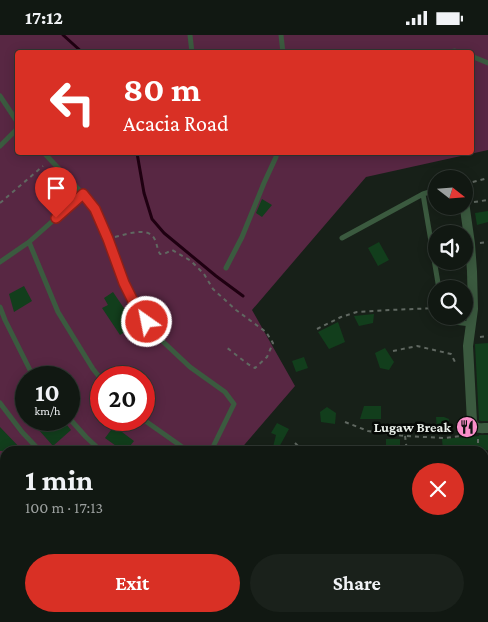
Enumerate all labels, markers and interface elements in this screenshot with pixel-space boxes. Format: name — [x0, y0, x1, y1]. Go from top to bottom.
text: 17:12 — [25, 7, 63, 28]
icon: left — [40, 70, 105, 135]
text: 80 m — [123, 70, 201, 109]
text: Acacia Road — [123, 111, 229, 136]
pin — [35, 167, 77, 218]
north arrow — [428, 170, 472, 215]
map controls — [428, 170, 473, 325]
icon: arrive — [42, 174, 70, 202]
button: sound — [428, 225, 473, 270]
button: search — [428, 280, 473, 325]
position arrow — [120, 295, 172, 347]
speed limit sign: 20 — [90, 366, 155, 431]
text: 10 — [35, 379, 60, 406]
text: km/h — [35, 404, 60, 418]
restaurant icon: Lugaw Break — [455, 415, 479, 439]
place label: Lugaw Break — [374, 419, 451, 435]
text: 1 min — [25, 463, 93, 496]
button: close — [412, 463, 464, 515]
text: 100 m · 17:13 — [25, 499, 103, 516]
button: Exit — [25, 554, 240, 612]
button: Share — [250, 554, 464, 612]

